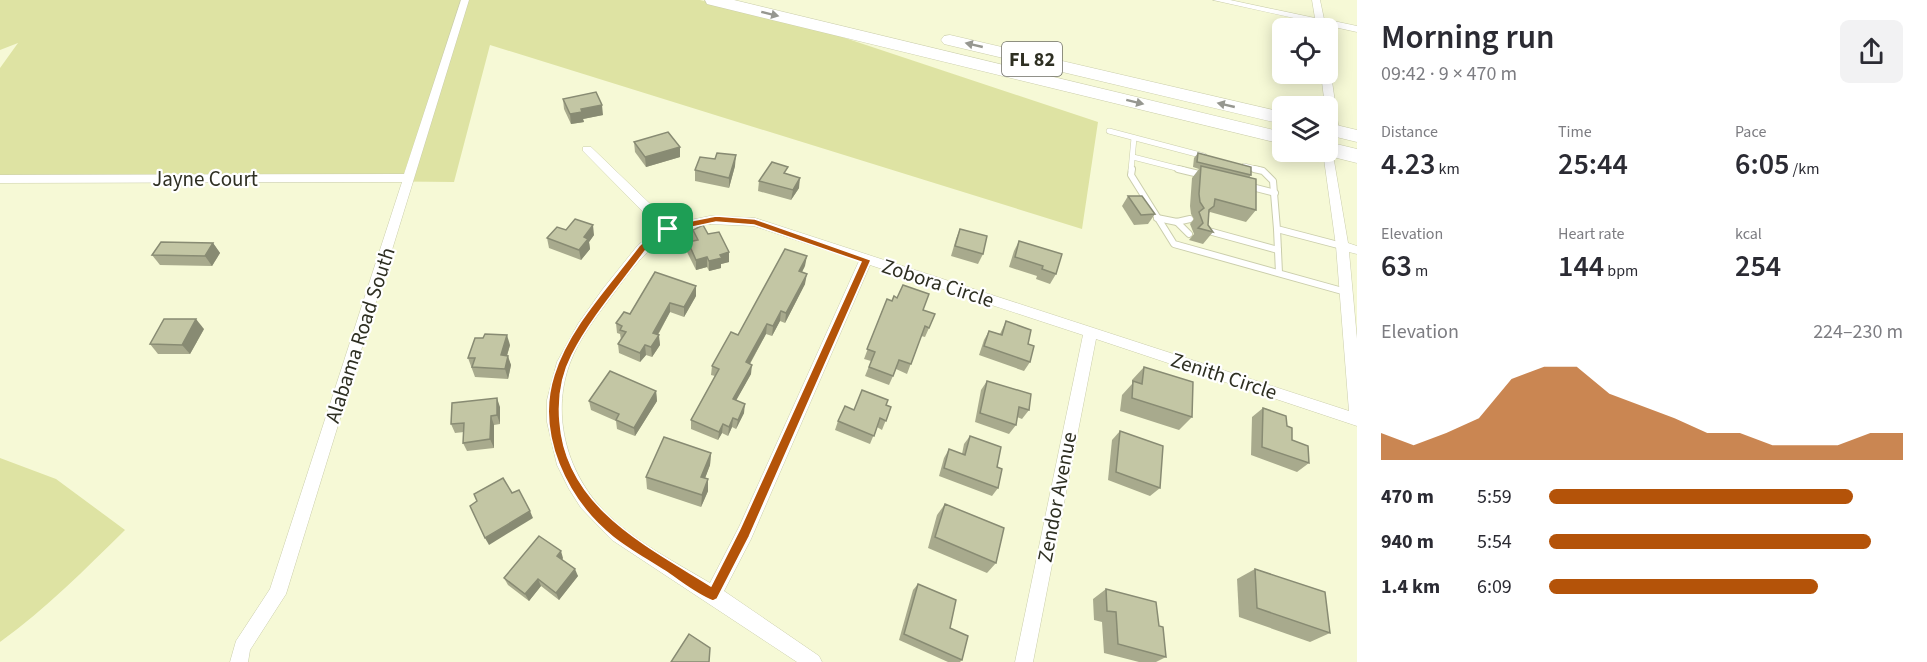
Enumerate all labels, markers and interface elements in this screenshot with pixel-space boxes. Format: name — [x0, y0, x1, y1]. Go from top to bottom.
one-way arrow — [761, 10, 779, 20]
text: Morning run — [1381, 14, 1555, 61]
map controls — [1272, 18, 1338, 162]
button: locate — [1272, 18, 1338, 84]
button: share — [1840, 20, 1903, 83]
one-way arrow — [965, 40, 984, 50]
road number: FL 82 — [1002, 42, 1062, 76]
text: 09:42 · 9 × 470 m — [1381, 60, 1517, 88]
button: layers — [1272, 96, 1338, 162]
one-way arrow — [1126, 98, 1144, 108]
one-way arrow — [1216, 99, 1235, 109]
text: Distance — [1381, 121, 1438, 143]
text: Time — [1558, 121, 1592, 143]
text: Pace — [1735, 121, 1766, 143]
text: 4.23 — [1381, 143, 1435, 186]
text: 25:44 — [1558, 143, 1628, 186]
text: 6:05 — [1735, 143, 1789, 186]
text: km — [1435, 158, 1460, 180]
text: /km — [1789, 158, 1819, 180]
street label: Jayne Court — [152, 164, 258, 194]
pin — [642, 203, 693, 254]
icon: arrive — [651, 212, 684, 245]
text: Elevation — [1381, 223, 1443, 245]
text: Heart rate — [1558, 223, 1625, 245]
text: kcal — [1735, 223, 1762, 245]
street label: Alabama Road South — [317, 243, 403, 427]
text: 63 — [1381, 245, 1412, 288]
text: 144 — [1558, 245, 1604, 288]
text: 254 — [1735, 245, 1781, 288]
street label: Zobora Circle — [878, 251, 998, 315]
text: m — [1412, 260, 1428, 282]
text: bpm — [1604, 260, 1638, 282]
text: Elevation — [1381, 318, 1459, 346]
text: 224–230 m — [1813, 318, 1903, 346]
street label: Zenith Circle — [1167, 345, 1281, 407]
street label: Zendor Avenue — [1030, 429, 1084, 565]
text: 470 m — [1381, 483, 1434, 511]
text: 5:59 — [1477, 483, 1512, 511]
text: 940 m — [1381, 528, 1434, 556]
text: 5:54 — [1477, 528, 1512, 556]
text: 1.4 km — [1381, 573, 1440, 601]
text: 6:09 — [1477, 573, 1512, 601]

